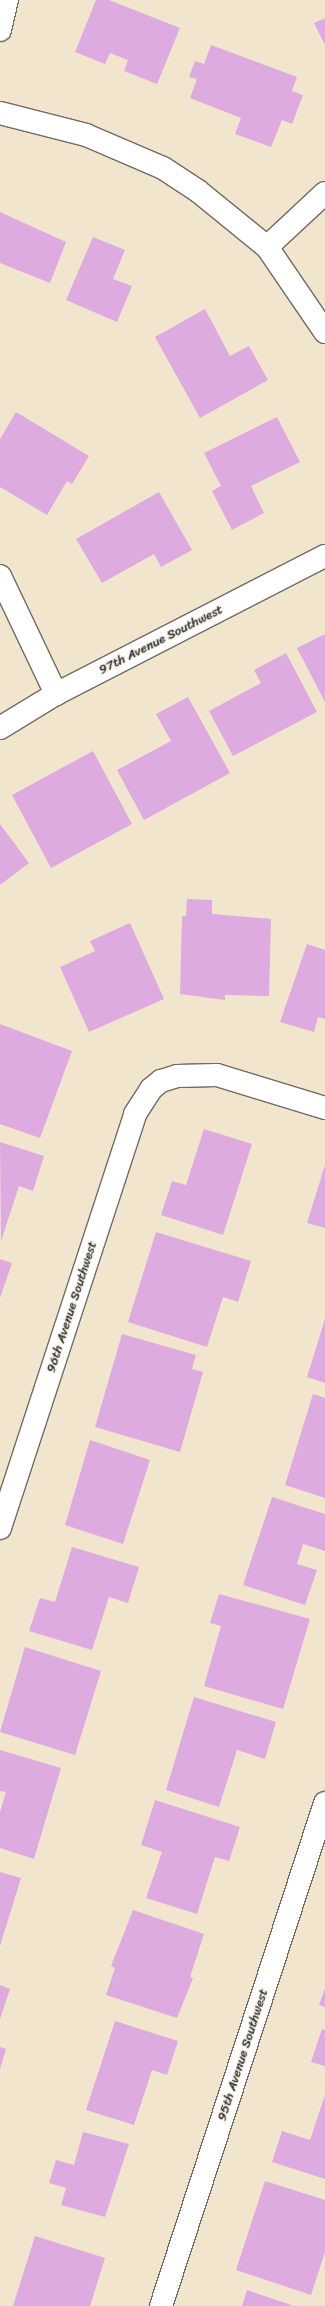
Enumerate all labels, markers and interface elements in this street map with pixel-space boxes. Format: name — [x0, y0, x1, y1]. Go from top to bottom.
street label: 97th Avenue Southwest — [96, 602, 226, 678]
street label: 96th Avenue Southwest — [43, 1239, 101, 1375]
street label: 95th Avenue Southwest — [214, 1987, 272, 2123]

